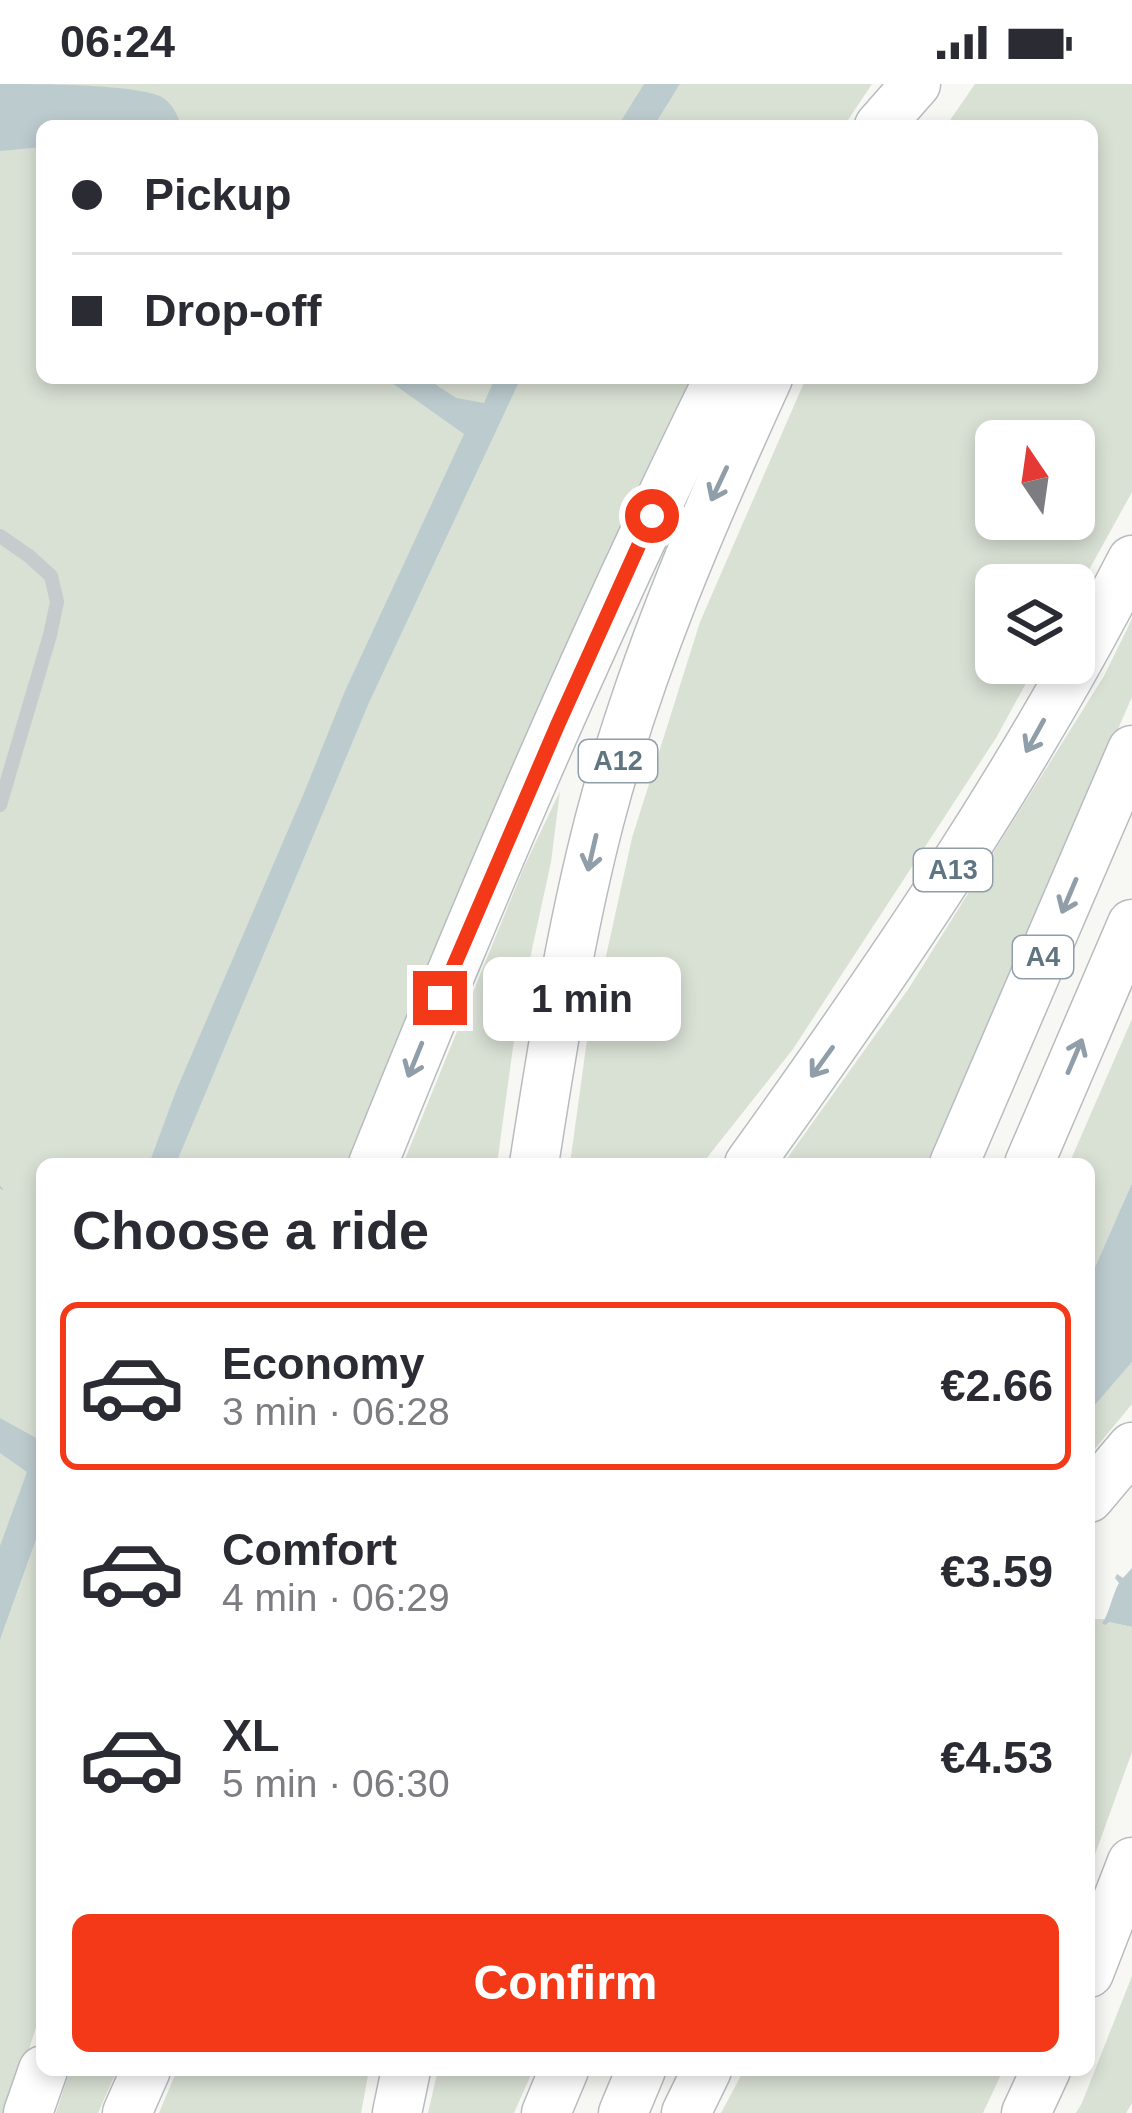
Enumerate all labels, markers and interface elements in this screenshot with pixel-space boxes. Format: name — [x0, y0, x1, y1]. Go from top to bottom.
text: 06:24 — [60, 16, 175, 67]
text: Pickup — [144, 169, 292, 220]
text: Drop-off — [144, 285, 321, 336]
north arrow — [975, 420, 1095, 540]
map controls — [975, 420, 1095, 684]
one-way arrow — [707, 466, 729, 502]
route start — [625, 489, 679, 543]
button: layers — [975, 564, 1095, 684]
one-way arrow — [1022, 717, 1046, 752]
road number: A12 — [579, 740, 657, 782]
one-way arrow — [580, 833, 603, 871]
road number: A13 — [914, 849, 992, 891]
one-way arrow — [1057, 877, 1078, 914]
road number: A4 — [1013, 936, 1073, 978]
callout: 1 min — [482, 956, 680, 1040]
route end — [413, 971, 467, 1025]
text: 1 min — [531, 977, 633, 1020]
one-way arrow — [1066, 1039, 1088, 1075]
one-way arrow — [403, 1041, 424, 1078]
one-way arrow — [810, 1045, 835, 1078]
text: Choose a ride — [72, 1200, 429, 1260]
icon: car — [78, 1332, 186, 1440]
text: Economy — [222, 1338, 425, 1389]
text: €2.66 — [940, 1360, 1053, 1411]
text: 3 min · 06:28 — [222, 1390, 450, 1433]
icon: car — [78, 1518, 186, 1626]
text: Comfort — [222, 1524, 397, 1575]
text: €3.59 — [940, 1546, 1053, 1597]
text: 4 min · 06:29 — [222, 1576, 450, 1619]
icon: car — [78, 1704, 186, 1812]
text: XL — [222, 1710, 280, 1761]
text: €4.53 — [940, 1732, 1053, 1783]
text: 5 min · 06:30 — [222, 1762, 450, 1805]
button: Confirm — [72, 1914, 1059, 2052]

